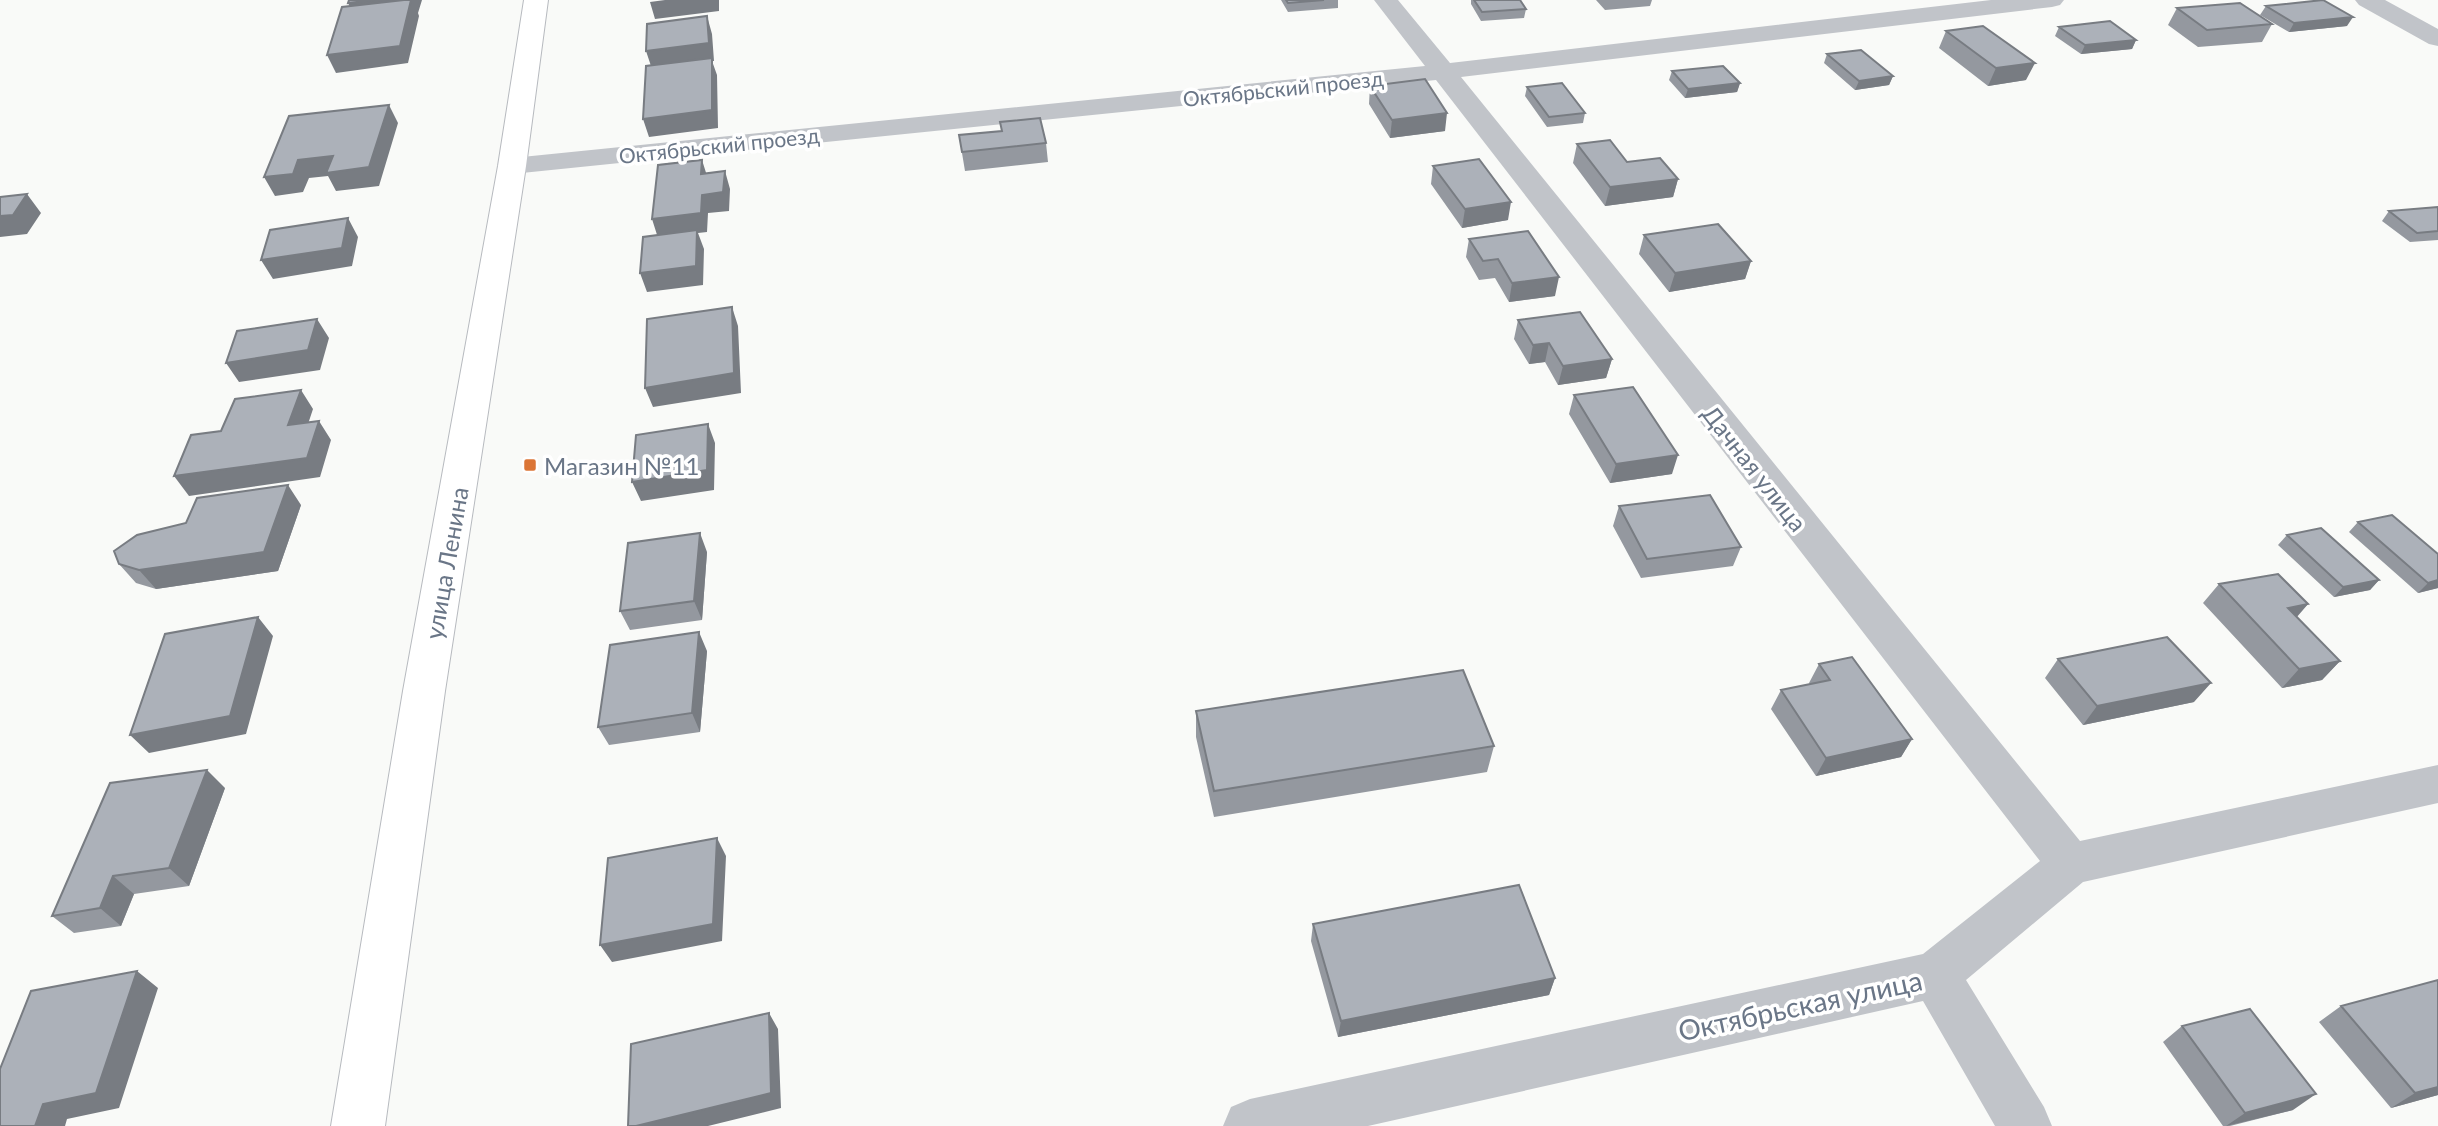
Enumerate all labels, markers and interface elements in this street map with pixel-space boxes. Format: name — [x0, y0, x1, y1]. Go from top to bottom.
street label: Октябрьский проезд — [1182, 65, 1384, 111]
street label: Октябрьский проезд — [618, 122, 820, 168]
street label: Дачная улица — [1697, 399, 1813, 537]
place label: Магазин №11 — [544, 451, 699, 480]
marker: Магазин №11 — [522, 457, 538, 473]
street label: улица Ленина — [418, 485, 474, 641]
street label: Октябрьская улица — [1675, 963, 1925, 1047]

